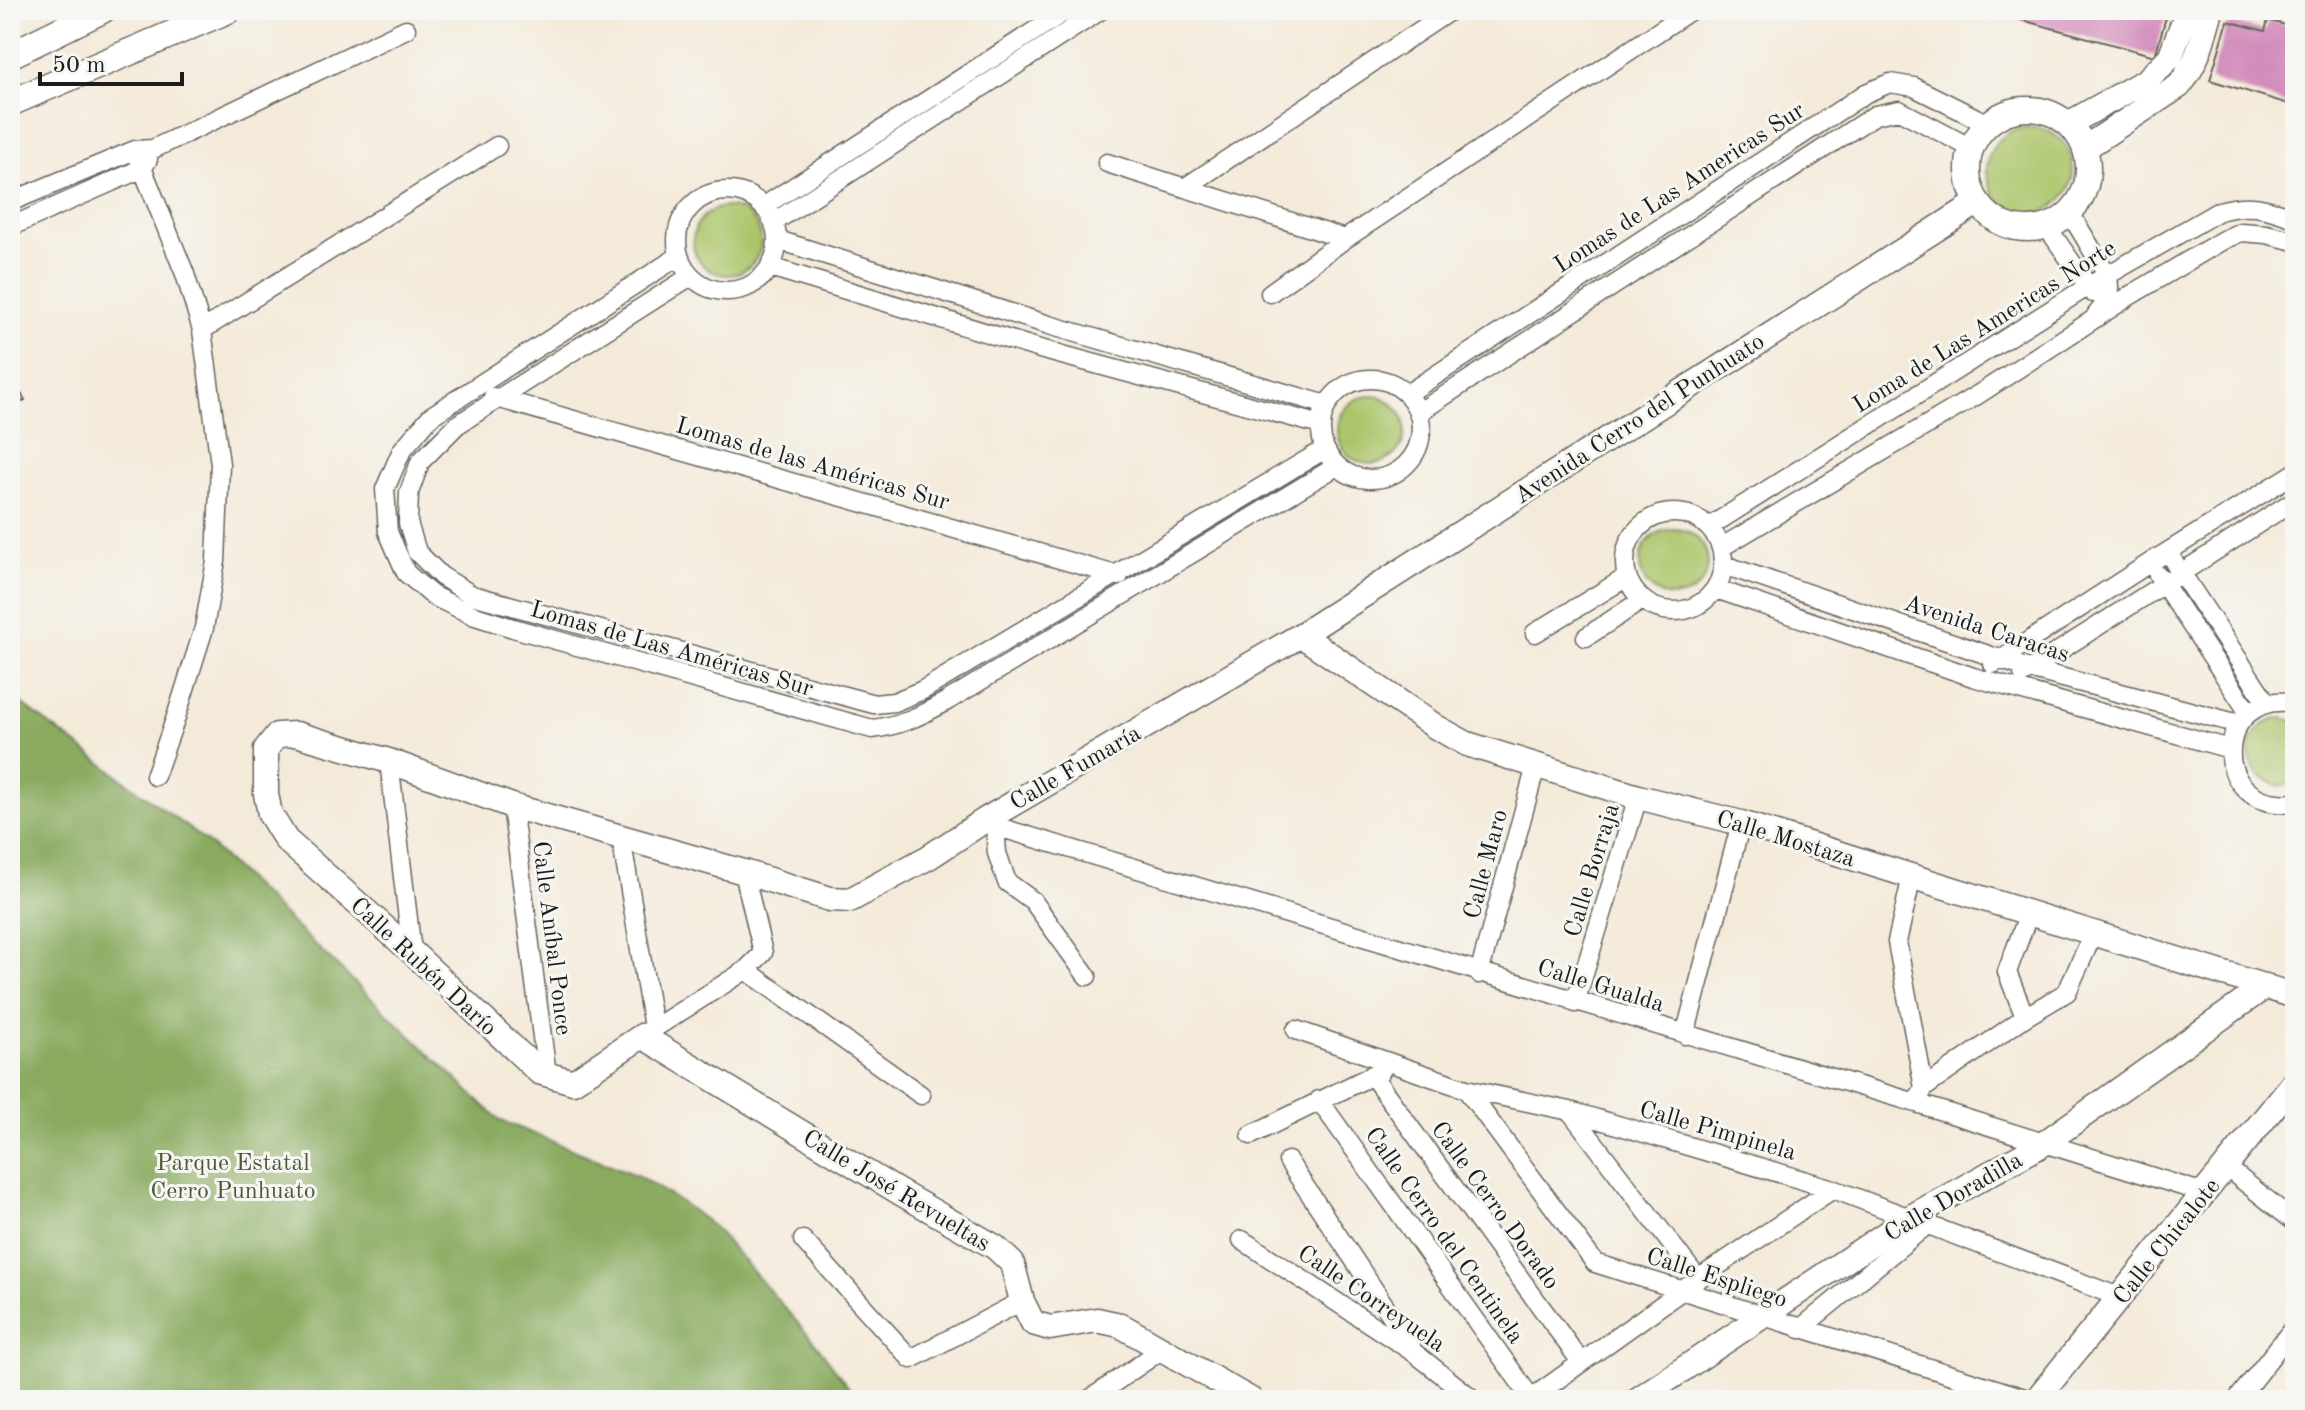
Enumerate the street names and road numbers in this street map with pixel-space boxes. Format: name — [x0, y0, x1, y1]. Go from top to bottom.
street label: Lomas de Las Americas Sur — [1551, 99, 1810, 279]
street label: Loma de Las Americas Norte — [1849, 237, 2121, 419]
street label: Avenida Cerro del Punhuato — [1511, 330, 1769, 509]
street label: Lomas de las Américas Sur — [673, 414, 952, 516]
street label: Avenida Caracas — [1901, 592, 2072, 668]
street label: Lomas de Las Américas Sur — [527, 598, 816, 702]
street label: Calle Fumaría — [1006, 722, 1146, 816]
street label: Calle Borraja — [1561, 801, 1625, 940]
street label: Calle Maro — [1461, 807, 1513, 922]
street label: Calle Mostaza — [1713, 807, 1858, 872]
street label: Calle Aníbal Ponce — [527, 840, 575, 1037]
street label: Calle Rubén Darío — [345, 894, 500, 1041]
street label: Calle Gualda — [1534, 956, 1667, 1018]
street label: Calle Pimpinela — [1636, 1098, 1799, 1166]
street label: Calle Cerro Dorado — [1426, 1118, 1563, 1294]
street label: Calle Cerro del Centinela — [1359, 1124, 1527, 1349]
street label: Calle José Revueltas — [798, 1126, 994, 1257]
street label: Calle Doradilla — [1881, 1149, 2027, 1247]
street label: Calle Chicalote — [2110, 1175, 2225, 1310]
street label: Calle Correyuela — [1293, 1242, 1449, 1358]
street label: Calle Espliego — [1643, 1245, 1790, 1313]

